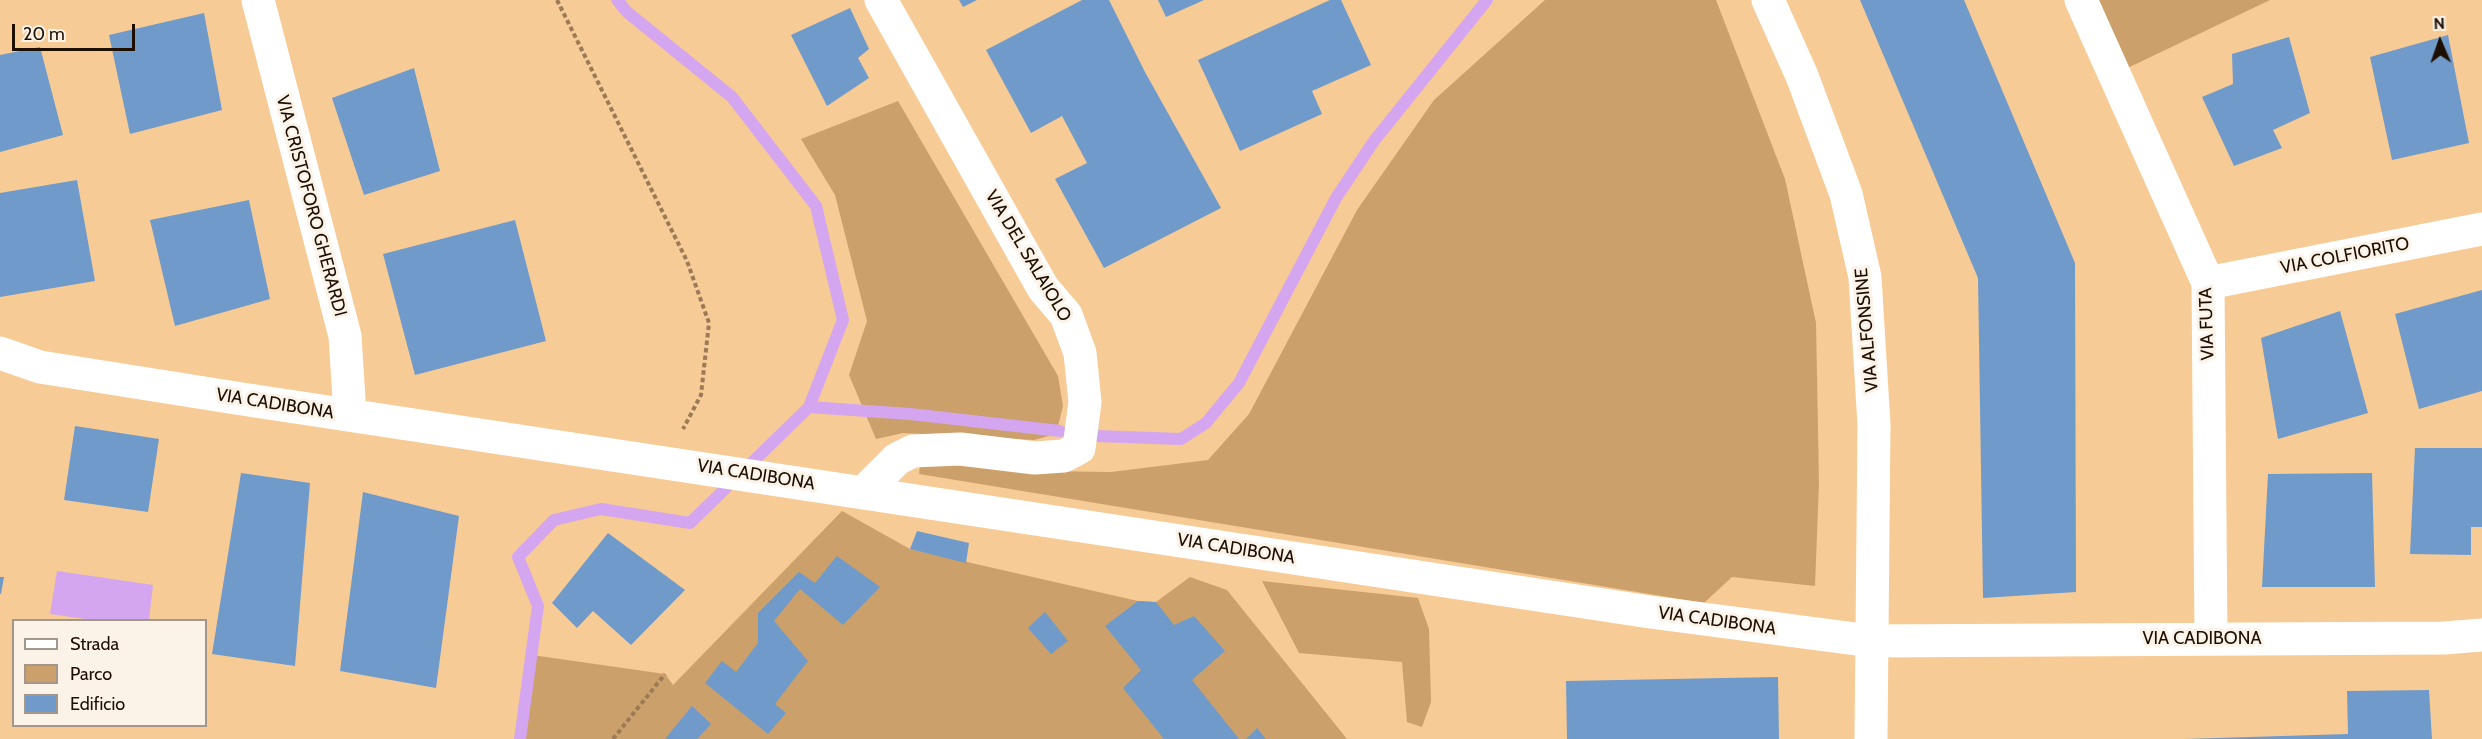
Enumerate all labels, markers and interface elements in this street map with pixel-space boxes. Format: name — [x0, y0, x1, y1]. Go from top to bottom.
scale bar — [15, 12, 138, 50]
north arrow — [2410, 12, 2470, 72]
text: N — [2433, 14, 2445, 33]
text: 20 m — [23, 23, 65, 45]
street label: VIA CRISTOFORO GHERARDI — [271, 93, 351, 319]
street label: VIA DEL SALAIOLO — [980, 186, 1076, 326]
street label: VIA COLFIORITO — [2279, 233, 2411, 279]
street label: VIA ALFONSINE — [1851, 267, 1883, 393]
street label: VIA FUTA — [2195, 287, 2219, 361]
street label: VIA CADIBONA — [215, 384, 335, 424]
street label: VIA CADIBONA — [696, 455, 816, 495]
street label: VIA CADIBONA — [1176, 529, 1296, 569]
street label: VIA CADIBONA — [1657, 602, 1777, 640]
legend — [12, 619, 207, 727]
street label: VIA CADIBONA — [2143, 628, 2261, 650]
text: Strada — [70, 633, 119, 655]
text: Parco — [70, 663, 112, 685]
text: Edificio — [70, 693, 125, 715]

